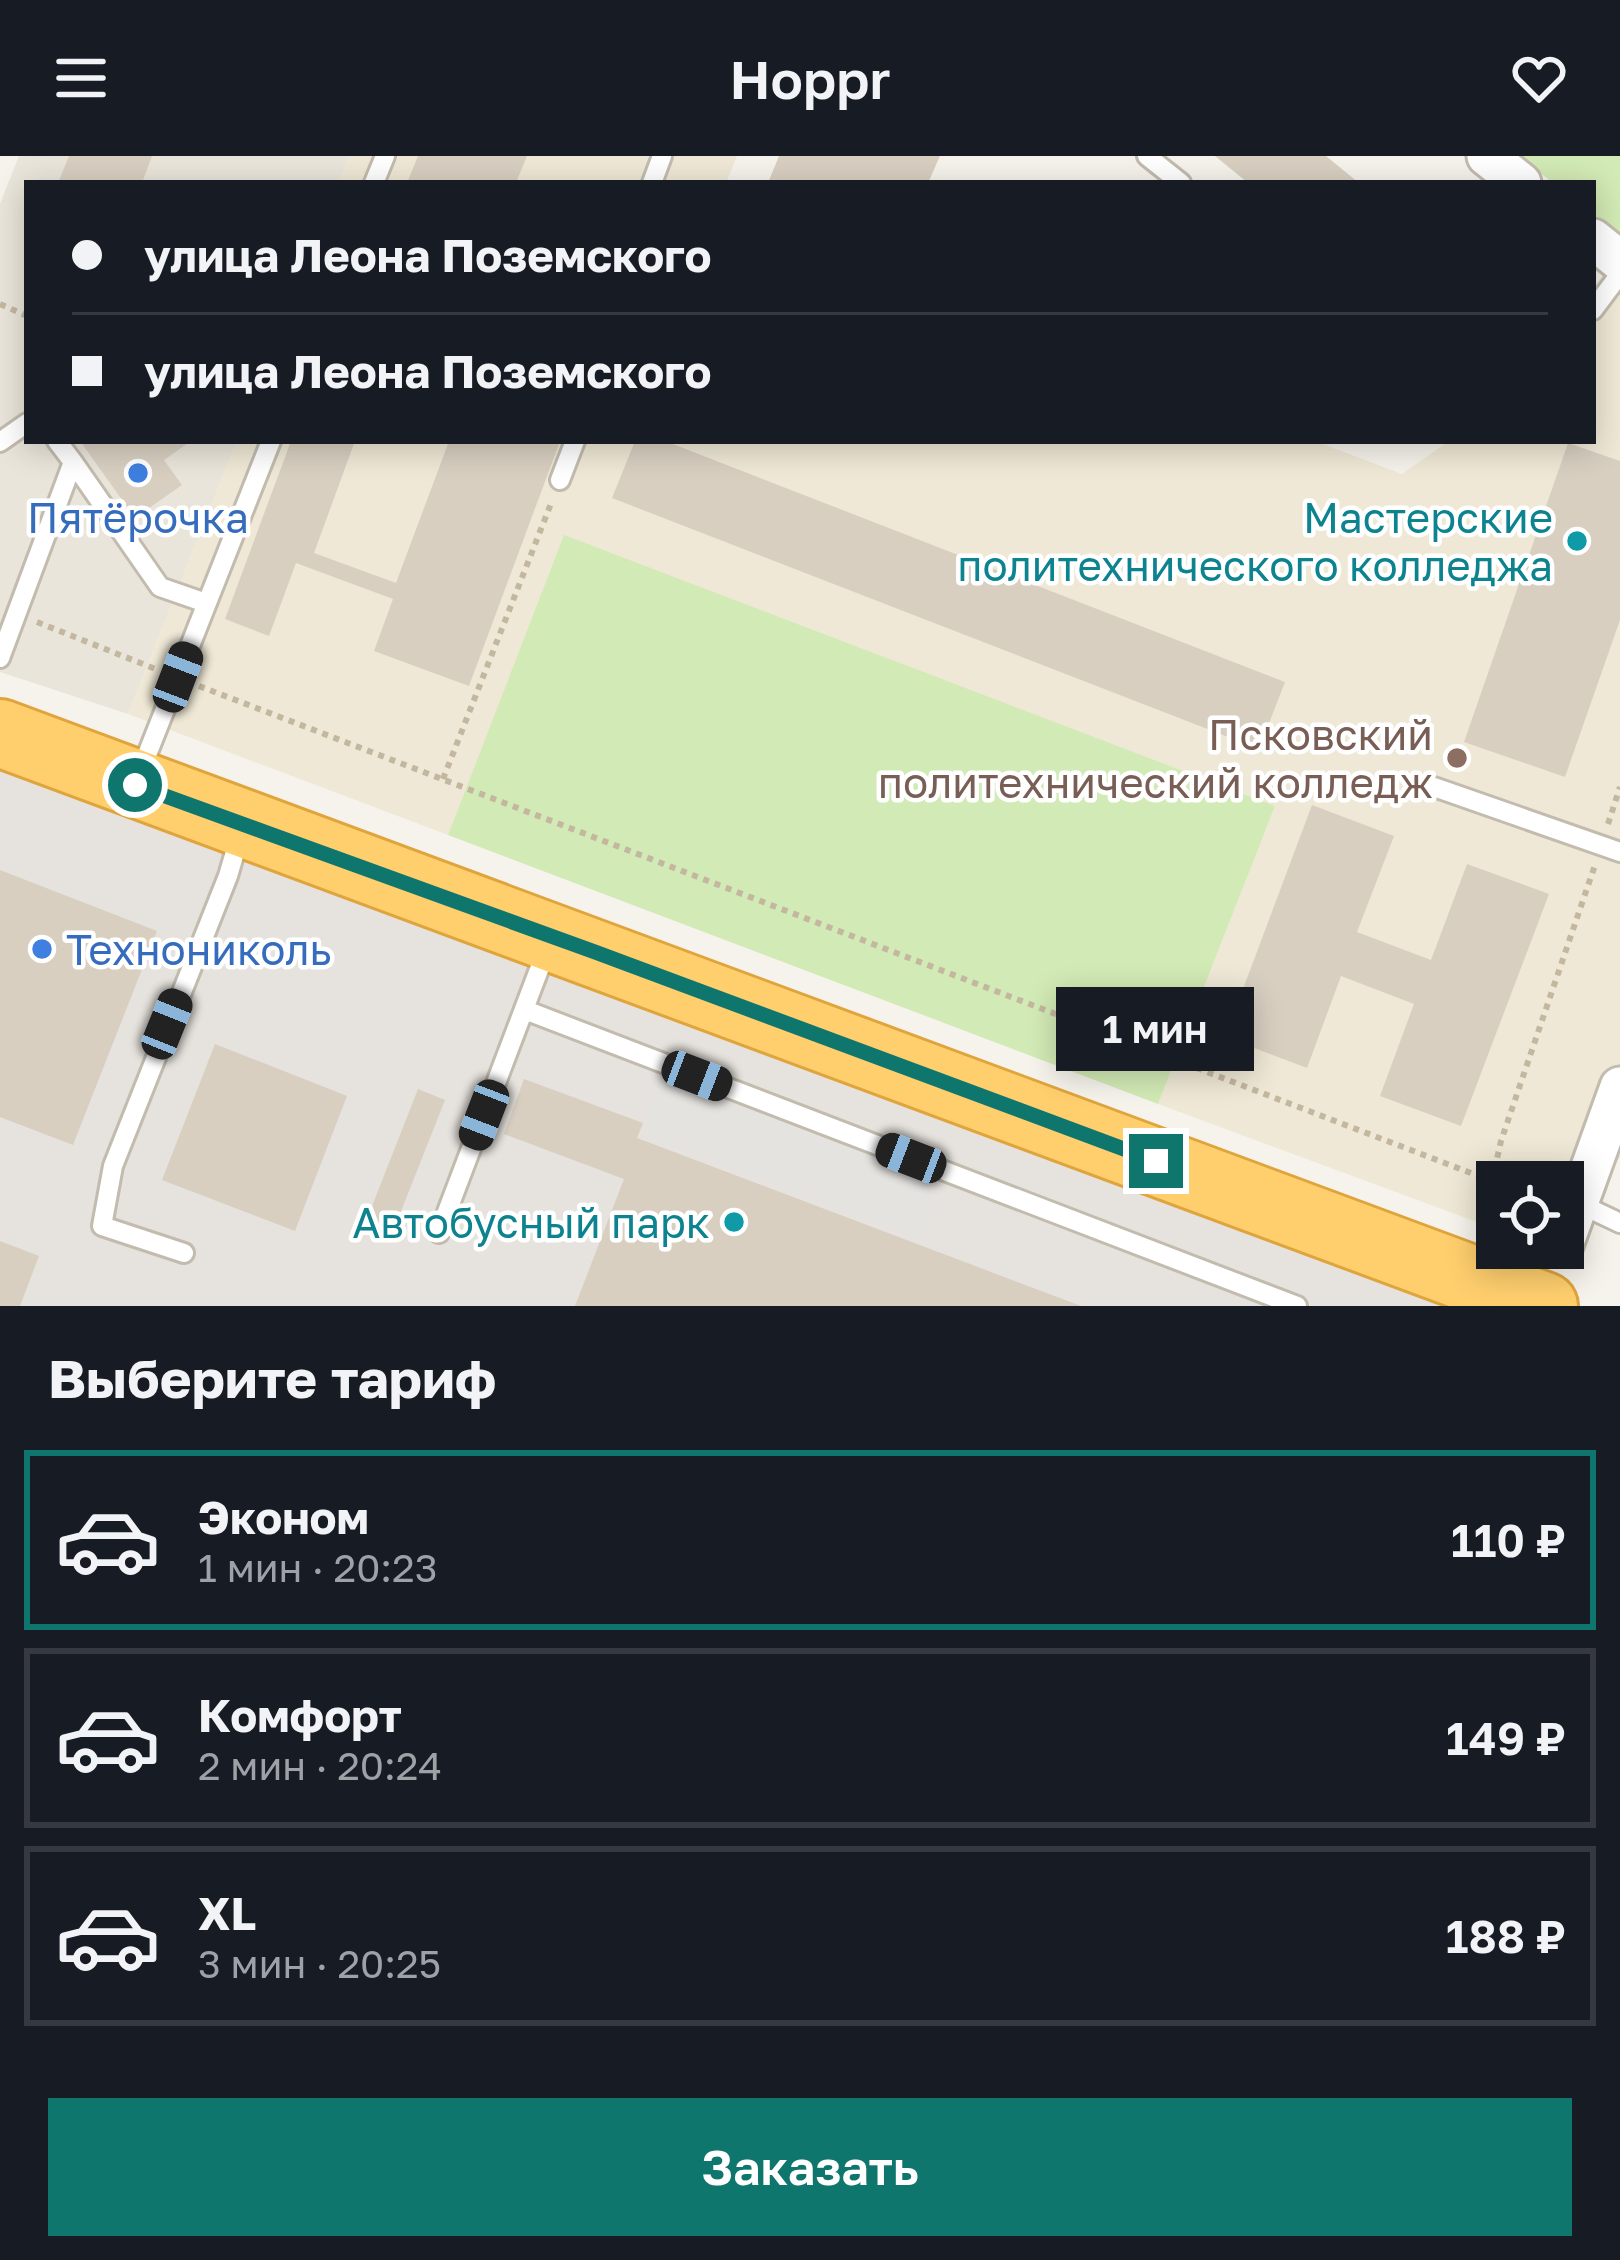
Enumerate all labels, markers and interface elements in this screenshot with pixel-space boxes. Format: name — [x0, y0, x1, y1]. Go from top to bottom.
icon: menu — [48, 45, 114, 111]
icon: heart — [1506, 45, 1572, 111]
text: Hoppr — [730, 46, 890, 111]
text: улица Леона Поземского — [144, 228, 712, 282]
text: улица Леона Поземского — [144, 344, 712, 398]
marker: Пятёрочка — [125, 460, 151, 486]
place label: Пятёрочка — [27, 492, 249, 542]
place label: Мастерские политехнического колледжа — [957, 492, 1553, 590]
marker: Мастерские политехнического колледжа — [1564, 528, 1590, 554]
car — [148, 637, 208, 717]
place label: Псковский политехнический колледж — [878, 709, 1433, 807]
marker: Псковский политехнический колледж — [1444, 745, 1470, 771]
route start — [108, 758, 162, 812]
place label: Технониколь — [66, 924, 332, 974]
marker: Технониколь — [29, 936, 55, 962]
car — [137, 984, 197, 1064]
callout: 1 мин — [1057, 987, 1255, 1071]
text: 1 мин — [1102, 1005, 1208, 1052]
car — [657, 1046, 737, 1106]
car — [454, 1075, 514, 1155]
car — [871, 1128, 951, 1188]
route end — [1129, 1134, 1183, 1188]
map controls — [1476, 1161, 1584, 1269]
button: locate — [1476, 1161, 1584, 1269]
place label: Автобусный парк — [352, 1197, 710, 1247]
marker: Автобусный парк — [721, 1209, 747, 1235]
text: Выберите тариф — [48, 1345, 496, 1410]
icon: car — [54, 1486, 162, 1594]
text: Эконом — [198, 1490, 369, 1544]
text: 110 ₽ — [1451, 1513, 1566, 1567]
text: 1 мин · 20:23 — [198, 1544, 437, 1591]
icon: car — [54, 1684, 162, 1792]
text: Комфорт — [198, 1688, 402, 1742]
text: 149 ₽ — [1446, 1711, 1566, 1765]
text: 2 мин · 20:24 — [198, 1742, 442, 1789]
icon: car — [54, 1882, 162, 1990]
text: XL — [198, 1886, 256, 1940]
text: 188 ₽ — [1446, 1909, 1566, 1963]
text: 3 мин · 20:25 — [198, 1940, 441, 1987]
button: Заказать — [48, 2098, 1572, 2236]

